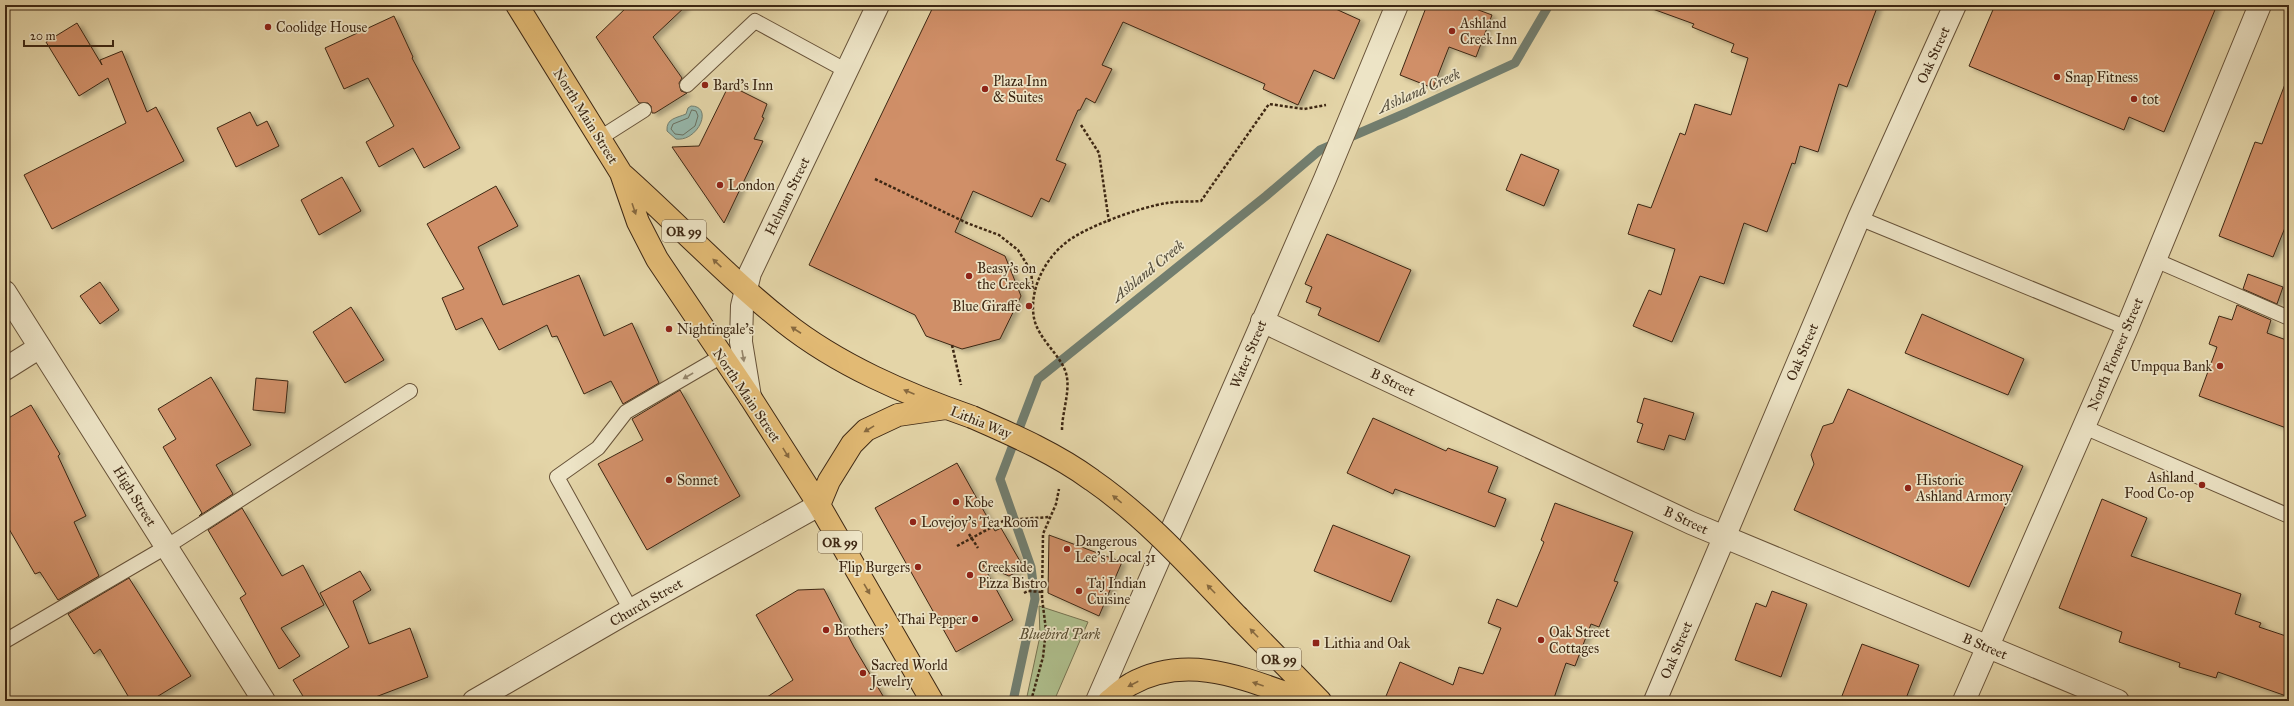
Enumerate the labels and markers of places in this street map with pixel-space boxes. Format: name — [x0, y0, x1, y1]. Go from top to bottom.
place label: Ashland Creek Inn — [1459, 15, 1517, 48]
place label: Coolidge House — [276, 19, 367, 36]
marker: Coolidge House — [263, 22, 273, 32]
marker: Ashland Creek Inn — [1447, 26, 1457, 36]
place label: Snap Fitness — [2065, 69, 2138, 86]
marker: Snap Fitness — [2052, 72, 2062, 82]
place label: Plaza Inn & Suites — [993, 73, 1048, 106]
place label: Bard's Inn — [713, 77, 773, 94]
marker: Bard's Inn — [700, 80, 710, 90]
marker: Plaza Inn & Suites — [980, 84, 990, 94]
place label: tot — [2142, 91, 2159, 108]
marker: tot — [2129, 94, 2139, 104]
place label: London — [728, 177, 775, 194]
marker: London — [715, 180, 725, 190]
place label: Beasy's on the Creek — [977, 260, 1037, 293]
marker: Beasy's on the Creek — [964, 271, 974, 281]
place label: Blue Giraffe — [952, 298, 1021, 315]
marker: Blue Giraffe — [1024, 301, 1034, 311]
place label: Nightingale's — [677, 321, 754, 338]
marker: Nightingale's — [664, 324, 674, 334]
place label: Umpqua Bank — [2130, 358, 2212, 376]
marker: Umpqua Bank — [2215, 361, 2225, 371]
place label: Ashland Food Co-op — [2124, 469, 2194, 502]
place label: Sonnet — [677, 472, 718, 489]
place label: Historic Ashland Armory — [1915, 472, 2011, 505]
marker: Sonnet — [664, 475, 674, 485]
marker: Ashland Food Co-op — [2197, 480, 2207, 490]
marker: Historic Ashland Armory — [1903, 483, 1913, 493]
place label: Kobe — [964, 494, 994, 511]
marker: Kobe — [951, 497, 961, 507]
place label: Lovejoy's Tea Room — [921, 514, 1039, 531]
marker: Lovejoy's Tea Room — [908, 517, 918, 527]
place label: Dangerous Lee's Local 31 — [1075, 533, 1156, 566]
marker: Dangerous Lee's Local 31 — [1062, 544, 1072, 554]
place label: Flip Burgers — [839, 559, 910, 576]
place label: Creekside Pizza Bistro — [978, 559, 1047, 592]
marker: Flip Burgers — [913, 562, 923, 572]
marker: Creekside Pizza Bistro — [965, 570, 975, 580]
place label: Taj Indian Cuisine — [1087, 575, 1146, 608]
marker: Taj Indian Cuisine — [1074, 586, 1084, 596]
place label: Thai Pepper — [898, 611, 968, 628]
marker: Thai Pepper — [970, 614, 980, 624]
place label: Brothers' — [834, 622, 888, 639]
place label: Oak Street Cottages — [1549, 624, 1610, 657]
marker: Brothers' — [821, 625, 831, 635]
place label: Lithia and Oak — [1324, 635, 1411, 652]
marker: Oak Street Cottages — [1536, 635, 1546, 645]
marker: Lithia and Oak — [1311, 638, 1321, 648]
place label: Sacred World Jewelry — [869, 657, 948, 691]
marker: Sacred World Jewelry — [858, 668, 868, 678]

